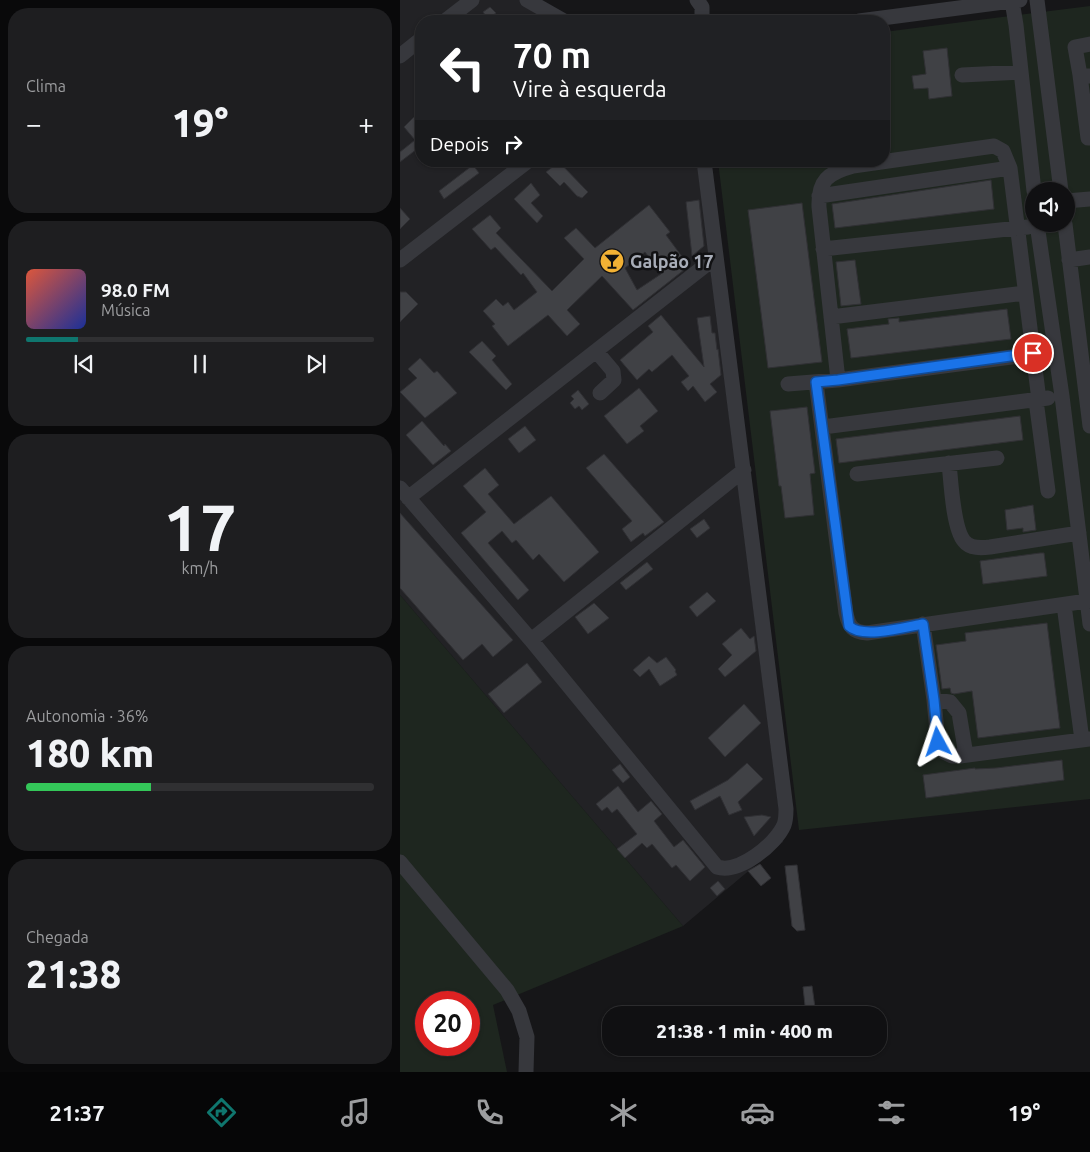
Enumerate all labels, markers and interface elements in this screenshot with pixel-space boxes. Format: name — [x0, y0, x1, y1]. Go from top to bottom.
icon: left — [430, 35, 495, 100]
text: 70 m — [513, 35, 591, 75]
text: Vire à esquerda — [513, 76, 667, 101]
text: Clima — [26, 77, 66, 95]
text: 19° — [172, 102, 228, 144]
text: − — [26, 108, 42, 139]
text: + — [358, 108, 374, 139]
icon: right — [499, 130, 527, 158]
text: Depois — [430, 133, 489, 155]
map controls — [1025, 182, 1075, 232]
button: sound — [1025, 182, 1075, 232]
bar icon: Galpão 17 — [599, 248, 625, 274]
place label: Galpão 17 — [630, 251, 714, 271]
text: 98.0 FM — [101, 279, 170, 301]
text: Música — [101, 301, 151, 319]
pin — [1012, 332, 1054, 374]
icon: arrive — [1019, 339, 1047, 367]
icon: previous — [70, 350, 98, 378]
icon: pause — [186, 350, 214, 378]
icon: next — [302, 350, 330, 378]
text: 17 — [163, 490, 237, 563]
text: km/h — [182, 559, 218, 577]
text: Autonomia · 36% — [26, 707, 148, 725]
position arrow — [911, 715, 963, 767]
text: 180 km — [26, 732, 154, 774]
text: Chegada — [26, 928, 89, 946]
text: 21:38 — [26, 953, 121, 995]
speed limit sign: 20 — [415, 991, 480, 1056]
text: 21:38 · 1 min · 400 m — [656, 1020, 833, 1042]
icon: directions — [204, 1095, 239, 1130]
icon: music — [338, 1095, 373, 1130]
icon: phone — [472, 1095, 507, 1130]
icon: climate — [606, 1095, 641, 1130]
icon: car — [740, 1095, 775, 1130]
icon: filters — [874, 1095, 909, 1130]
text: 21:37 — [50, 1100, 105, 1125]
text: 19° — [1008, 1100, 1040, 1125]

